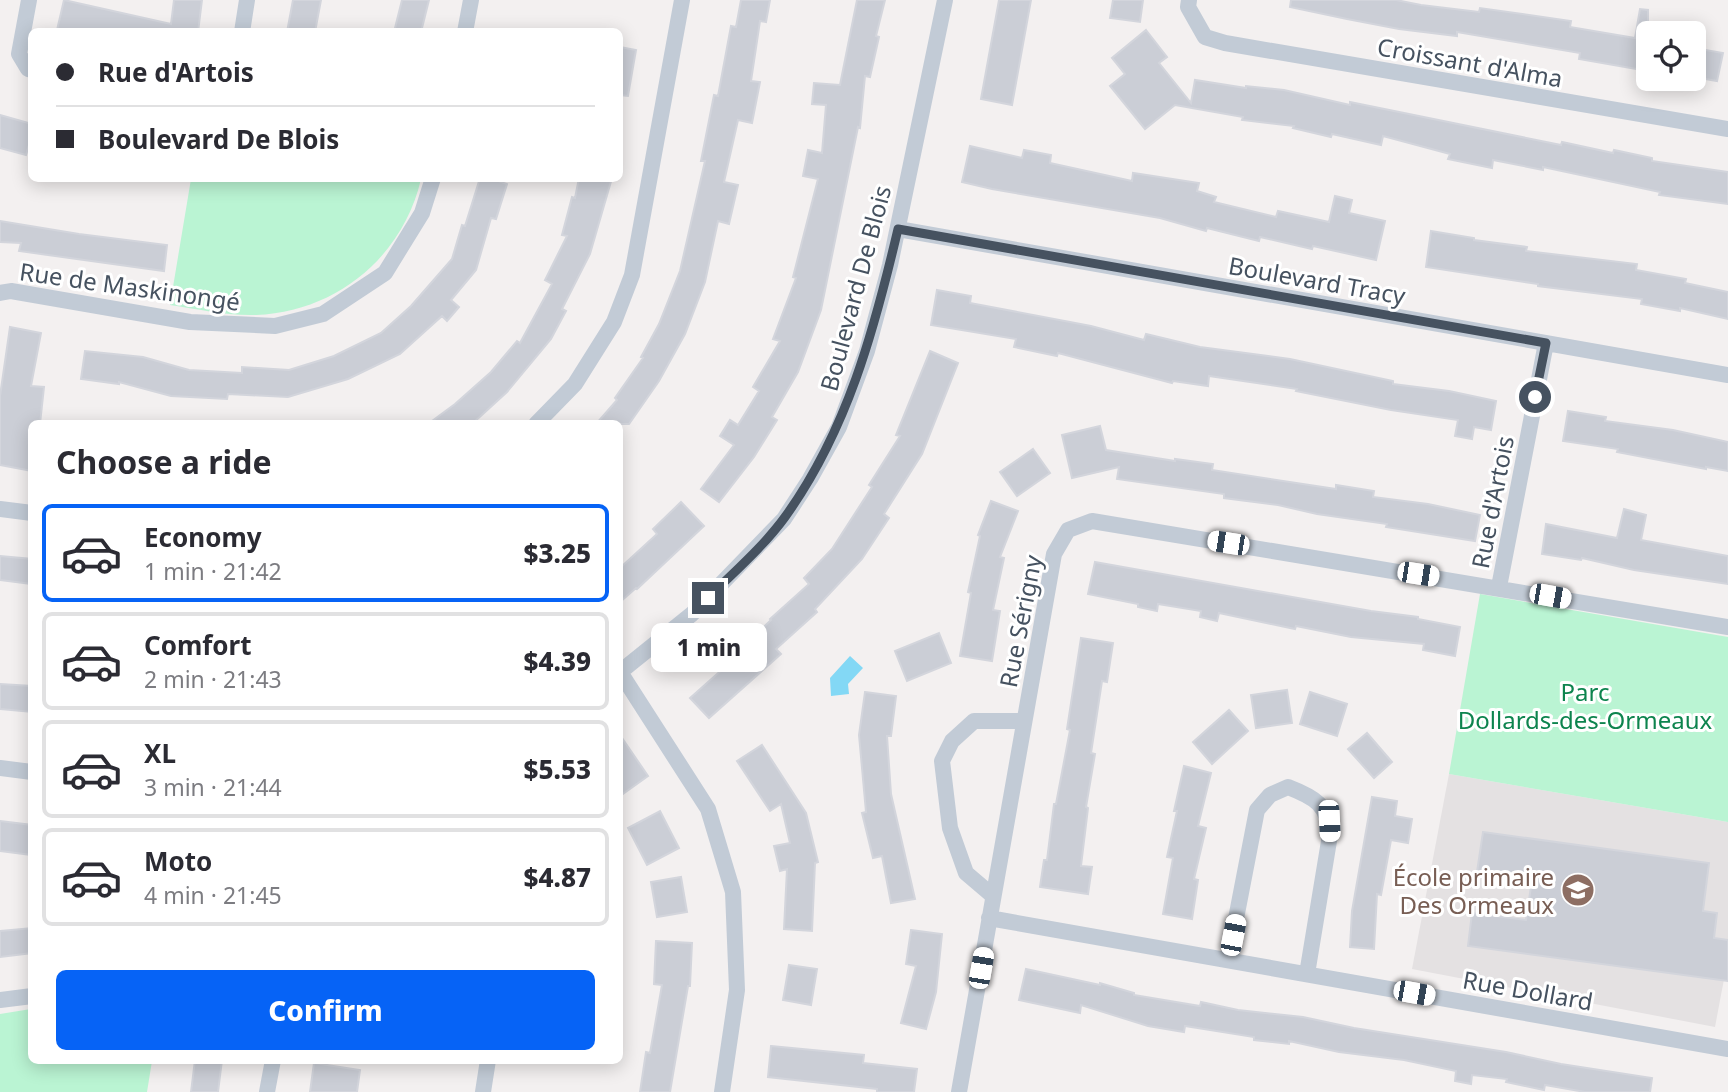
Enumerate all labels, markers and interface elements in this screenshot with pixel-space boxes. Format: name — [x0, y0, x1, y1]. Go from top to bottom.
map controls — [1636, 21, 1706, 91]
button: locate — [1636, 21, 1706, 91]
street label: Croissant d'Alma — [1375, 29, 1565, 95]
text: Rue d'Artois — [98, 54, 254, 90]
text: Boulevard De Blois — [98, 121, 339, 157]
street label: Boulevard De Blois — [812, 182, 898, 394]
street label: Boulevard Tracy — [1226, 248, 1409, 312]
street label: Rue de Maskinongé — [18, 254, 242, 318]
route start — [1519, 381, 1551, 413]
street label: Rue d'Artois — [1463, 433, 1521, 571]
text: Choose a ride — [56, 440, 272, 483]
text: Economy — [144, 519, 262, 555]
icon: car — [60, 522, 123, 585]
car — [1206, 529, 1251, 557]
text: $3.25 — [524, 535, 591, 571]
street label: Rue Sérigny — [991, 551, 1049, 690]
text: 1 min · 21:42 — [144, 555, 282, 587]
car — [1396, 560, 1441, 588]
route end — [692, 582, 724, 614]
car — [1528, 582, 1573, 610]
callout: 1 min — [650, 622, 766, 672]
text: Comfort — [144, 627, 252, 663]
icon: car — [60, 630, 123, 693]
text: 1 min — [677, 631, 741, 663]
text: $4.39 — [524, 643, 591, 679]
text: 2 min · 21:43 — [144, 663, 282, 695]
park label: Parc Dollards-des-Ormeaux — [1458, 675, 1713, 736]
text: XL — [144, 735, 176, 771]
icon: car — [60, 738, 123, 801]
text: $5.53 — [524, 751, 591, 787]
text: 3 min · 21:44 — [144, 771, 282, 803]
car — [1318, 799, 1341, 843]
text: Moto — [144, 843, 212, 879]
icon: car — [60, 846, 123, 909]
text: $4.87 — [524, 859, 591, 895]
place label: École primaire Des Ormeaux — [1393, 860, 1554, 921]
school or university icon: École primaire Des Ormeaux — [1559, 871, 1597, 909]
text: 4 min · 21:45 — [144, 879, 282, 911]
car — [1219, 912, 1248, 958]
car — [968, 945, 995, 991]
street label: Rue Dollard — [1460, 962, 1596, 1018]
button: Confirm — [56, 970, 595, 1050]
car — [1392, 979, 1437, 1007]

